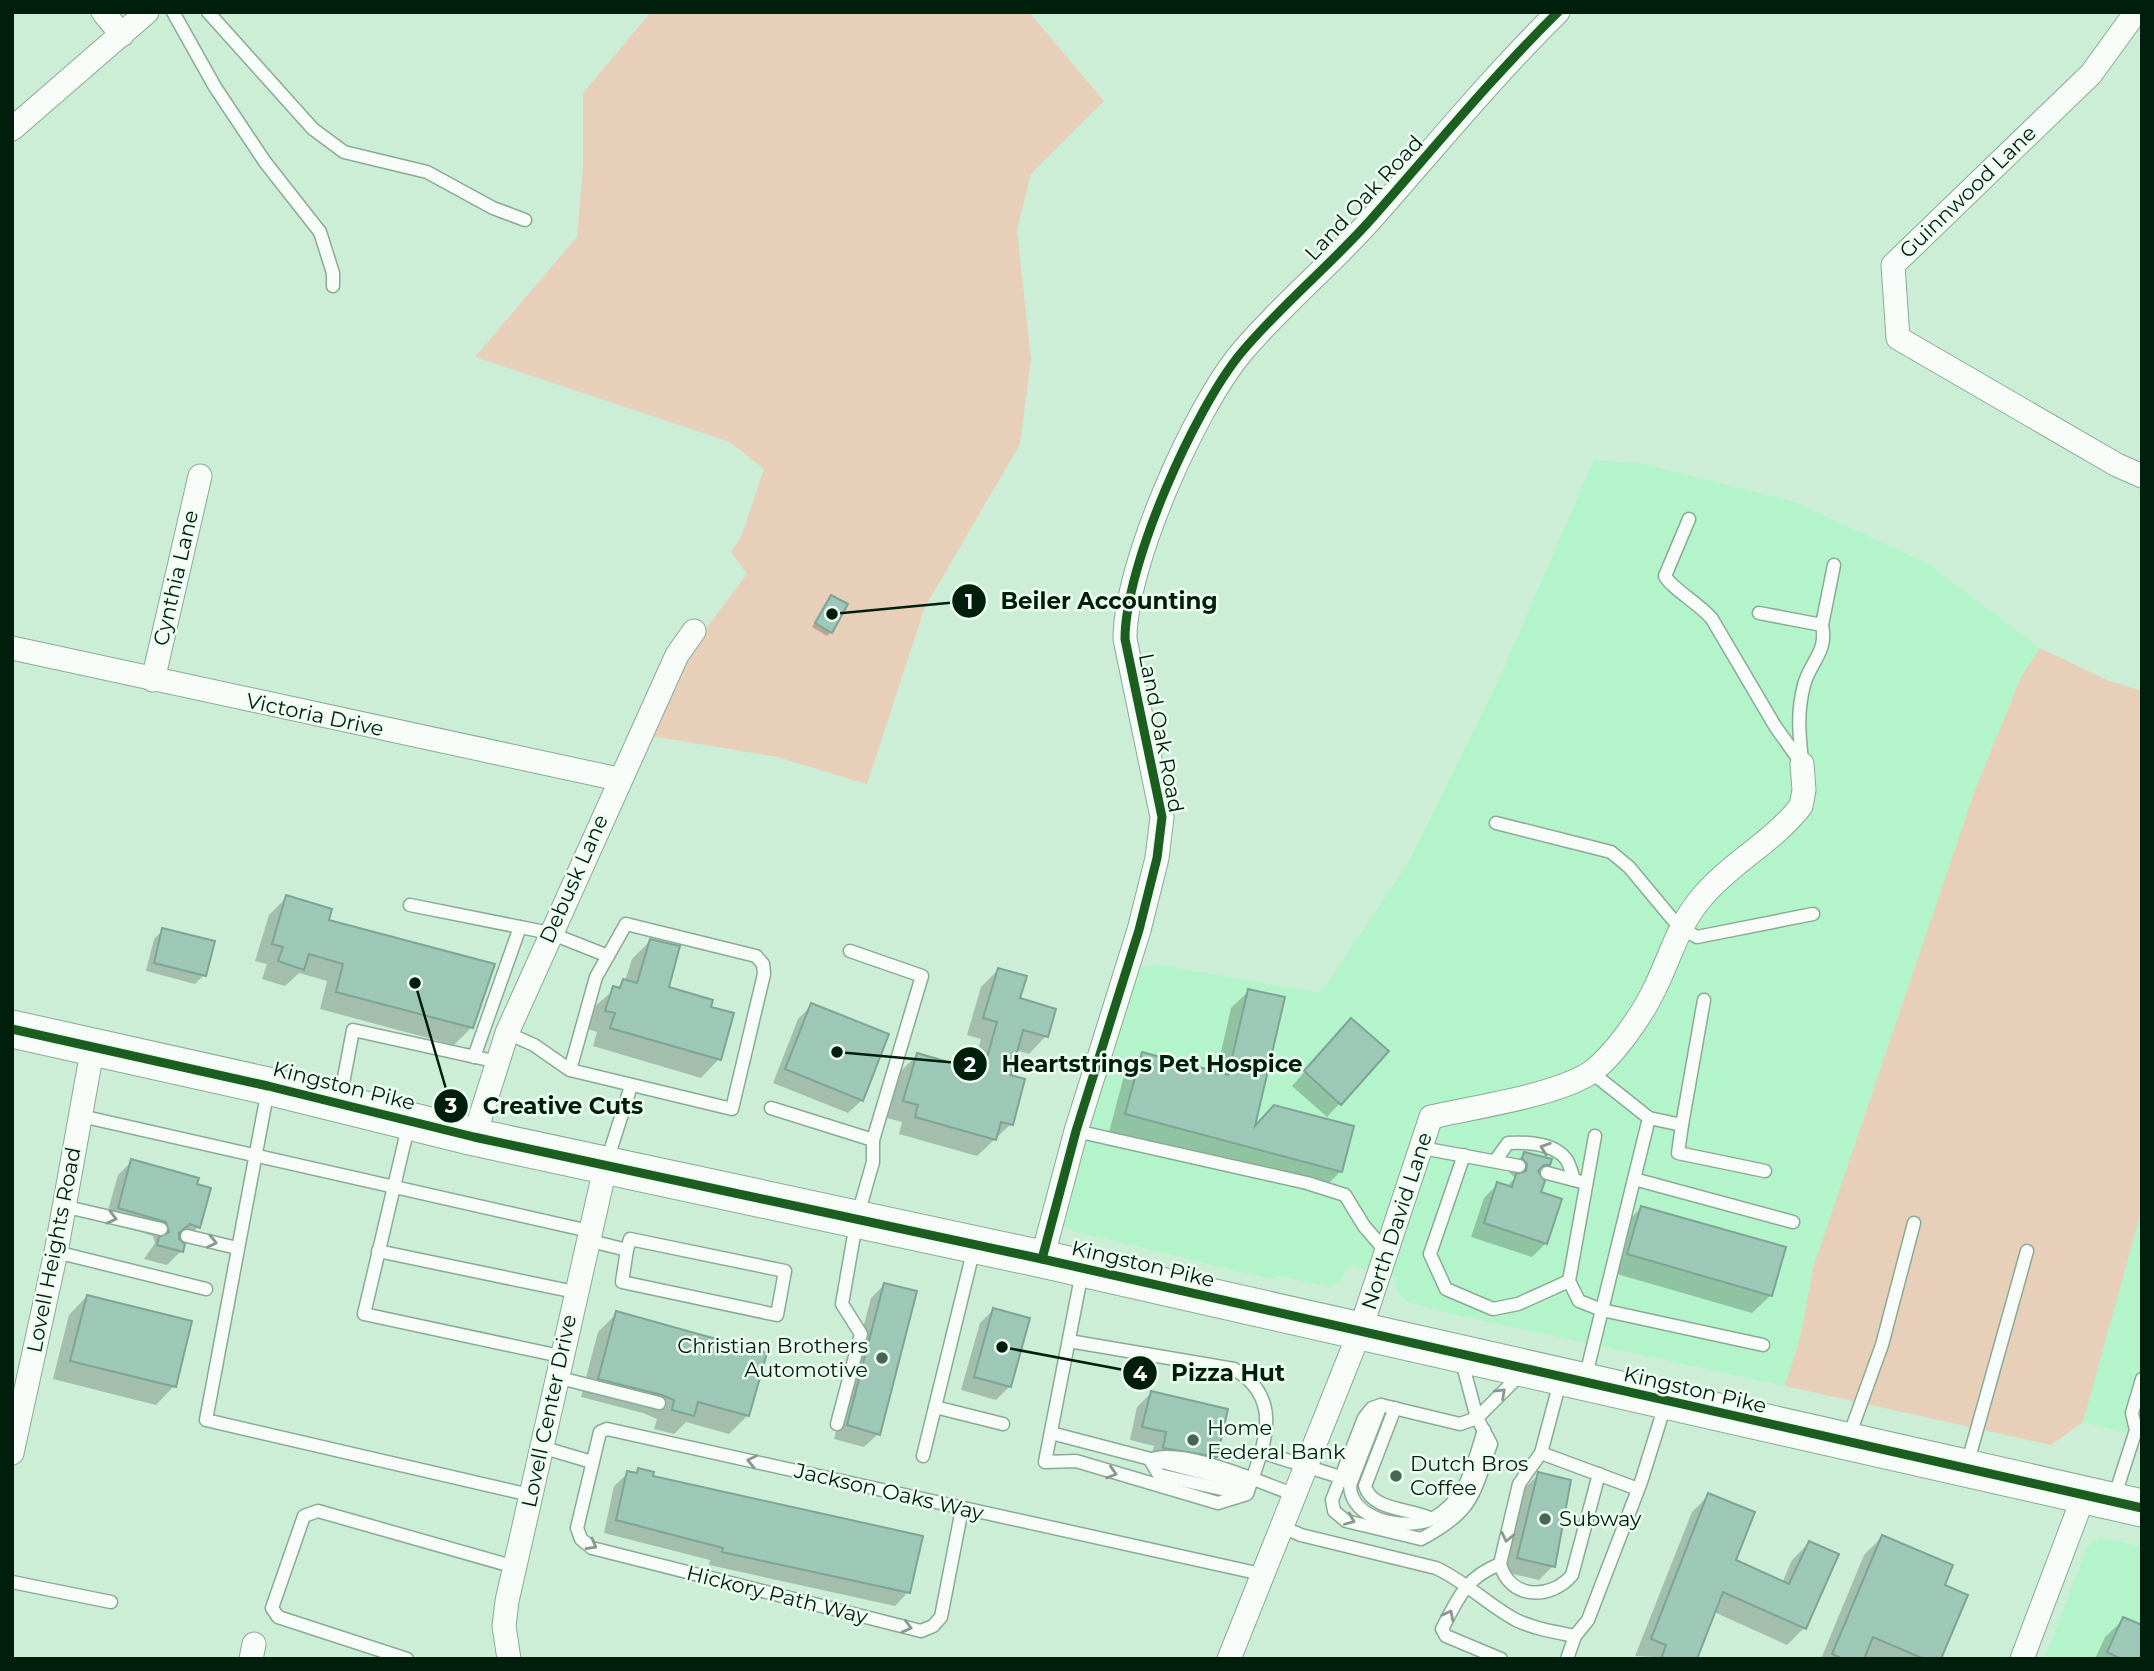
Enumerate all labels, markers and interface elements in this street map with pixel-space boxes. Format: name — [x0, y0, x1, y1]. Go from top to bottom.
street label: Guinnwood Lane — [1894, 120, 2041, 263]
street label: Land Oak Road — [1299, 130, 1428, 265]
street label: Cynthia Lane — [148, 508, 203, 648]
callout: Beiler Accounting — [952, 579, 1232, 623]
text: Beiler Accounting — [1000, 587, 1218, 615]
text: 1 — [965, 589, 973, 614]
street label: Land Oak Road — [1134, 651, 1189, 815]
street label: Victoria Drive — [244, 688, 386, 741]
street label: Debusk Lane — [534, 811, 613, 947]
callout: Heartstrings Pet Hospice — [952, 1042, 1316, 1086]
text: Heartstrings Pet Hospice — [1001, 1050, 1303, 1078]
text: 2 — [964, 1052, 976, 1077]
street label: Kingston Pike — [270, 1056, 418, 1115]
callout: Creative Cuts — [433, 1084, 657, 1128]
text: Creative Cuts — [483, 1092, 643, 1120]
text: 3 — [444, 1093, 457, 1118]
street label: North David Lane — [1356, 1129, 1437, 1313]
one-way arrow — [1540, 1142, 1552, 1156]
street label: Lovell Heights Road — [21, 1145, 86, 1355]
one-way arrow — [106, 1209, 118, 1224]
one-way arrow — [206, 1234, 218, 1248]
street label: Kingston Pike — [1069, 1235, 1217, 1292]
street label: Lovell Center Drive — [516, 1312, 581, 1510]
place label: Christian Brothers Automotive — [677, 1333, 868, 1382]
marker: Christian Brothers Automotive — [874, 1350, 890, 1366]
callout: Pizza Hut — [1122, 1351, 1299, 1395]
text: Pizza Hut — [1171, 1359, 1285, 1387]
text: 4 — [1133, 1361, 1148, 1386]
street label: Kingston Pike — [1621, 1361, 1769, 1418]
one-way arrow — [1493, 1389, 1506, 1402]
place label: Home Federal Bank — [1207, 1415, 1346, 1464]
marker: Home Federal Bank — [1185, 1432, 1201, 1448]
place label: Dutch Bros Coffee — [1410, 1451, 1528, 1500]
one-way arrow — [746, 1454, 758, 1469]
street label: Jackson Oaks Way — [791, 1457, 987, 1526]
one-way arrow — [1105, 1464, 1117, 1479]
marker: Dutch Bros Coffee — [1388, 1468, 1404, 1484]
place label: Subway — [1559, 1506, 1642, 1531]
marker: Subway — [1537, 1511, 1553, 1527]
one-way arrow — [1343, 1512, 1355, 1526]
one-way arrow — [1501, 1531, 1515, 1543]
one-way arrow — [585, 1537, 598, 1551]
street label: Hickory Path Way — [684, 1560, 871, 1629]
one-way arrow — [1441, 1610, 1455, 1622]
one-way arrow — [901, 1619, 913, 1633]

